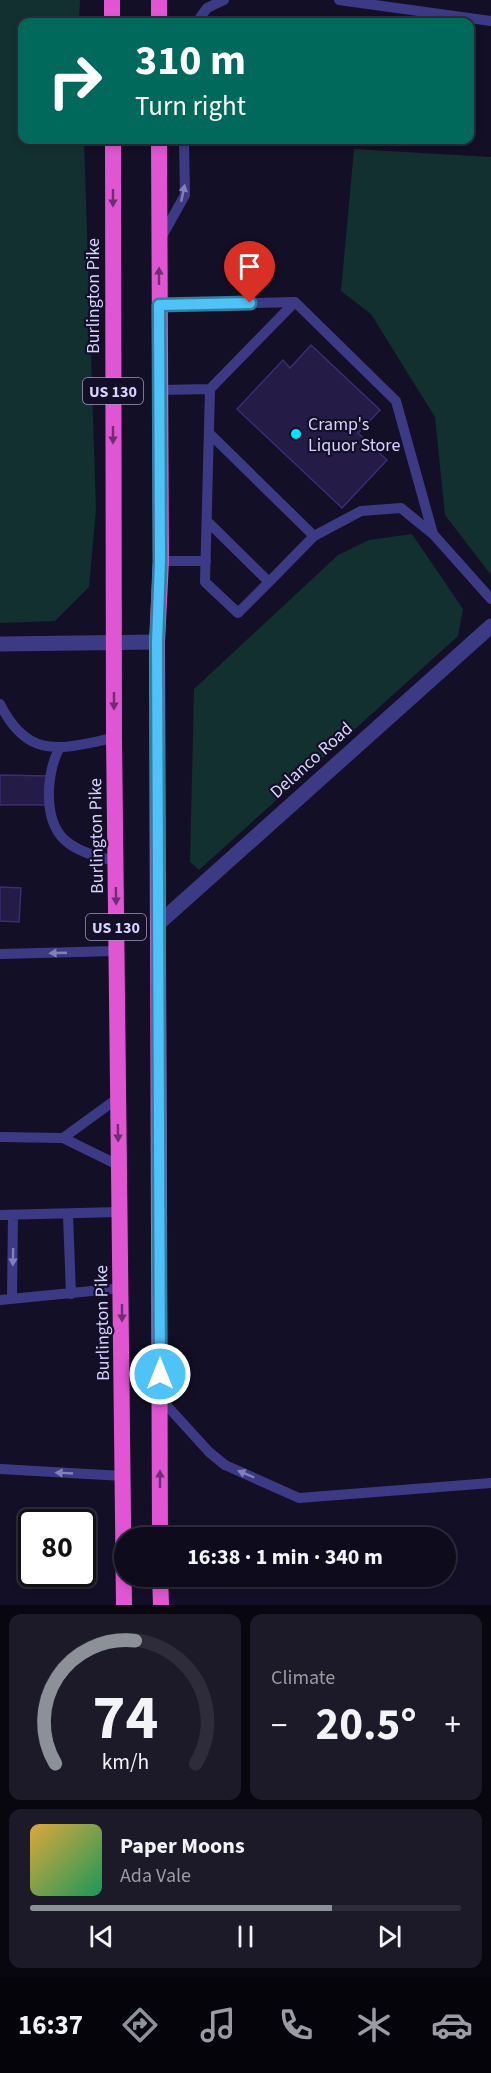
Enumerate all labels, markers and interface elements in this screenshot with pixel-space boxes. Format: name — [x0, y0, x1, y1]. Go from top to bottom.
text: 310 m — [135, 31, 246, 91]
icon: right — [36, 42, 114, 120]
text: Turn right — [135, 87, 246, 126]
one-way arrow — [179, 183, 188, 202]
one-way arrow — [108, 188, 118, 207]
street label: Burlington Pike — [81, 238, 106, 354]
pin — [224, 241, 275, 303]
icon: arrive — [233, 250, 266, 283]
one-way arrow — [154, 267, 164, 286]
road number: US 130 — [83, 378, 143, 404]
place label: Cramp's Liquor Store — [308, 412, 400, 458]
one-way arrow — [108, 425, 118, 444]
marker: Cramp's Liquor Store — [289, 427, 303, 441]
one-way arrow — [109, 691, 119, 710]
street label: Delanco Road — [265, 717, 358, 804]
street label: Burlington Pike — [83, 778, 110, 894]
one-way arrow — [111, 886, 121, 905]
road number: US 130 — [86, 914, 146, 940]
one-way arrow — [49, 948, 68, 957]
one-way arrow — [113, 1123, 123, 1142]
one-way arrow — [8, 1248, 17, 1267]
street label: Burlington Pike — [89, 1265, 116, 1381]
one-way arrow — [117, 1303, 127, 1322]
position arrow — [128, 1342, 192, 1406]
one-way arrow — [55, 1468, 74, 1477]
one-way arrow — [236, 1469, 254, 1479]
one-way arrow — [155, 1470, 165, 1489]
speed limit sign: 80 — [18, 1509, 96, 1587]
text: 16:38 · 1 min · 340 m — [187, 1541, 383, 1573]
text: Climate — [271, 1664, 335, 1692]
text: 74 — [92, 1674, 158, 1763]
text: 20.5° — [315, 1693, 417, 1757]
text: − — [271, 1702, 287, 1749]
text: + — [445, 1702, 461, 1749]
text: km/h — [101, 1747, 149, 1778]
text: Paper Moons — [120, 1830, 245, 1862]
text: Ada Vale — [120, 1862, 191, 1890]
icon: previous — [85, 1920, 118, 1953]
icon: pause — [229, 1920, 262, 1953]
icon: next — [373, 1920, 406, 1953]
icon: directions — [119, 2004, 161, 2046]
icon: music — [197, 2004, 239, 2046]
icon: phone — [275, 2004, 317, 2046]
icon: climate — [353, 2004, 395, 2046]
icon: car — [431, 2004, 473, 2046]
text: 16:37 — [18, 2006, 83, 2045]

